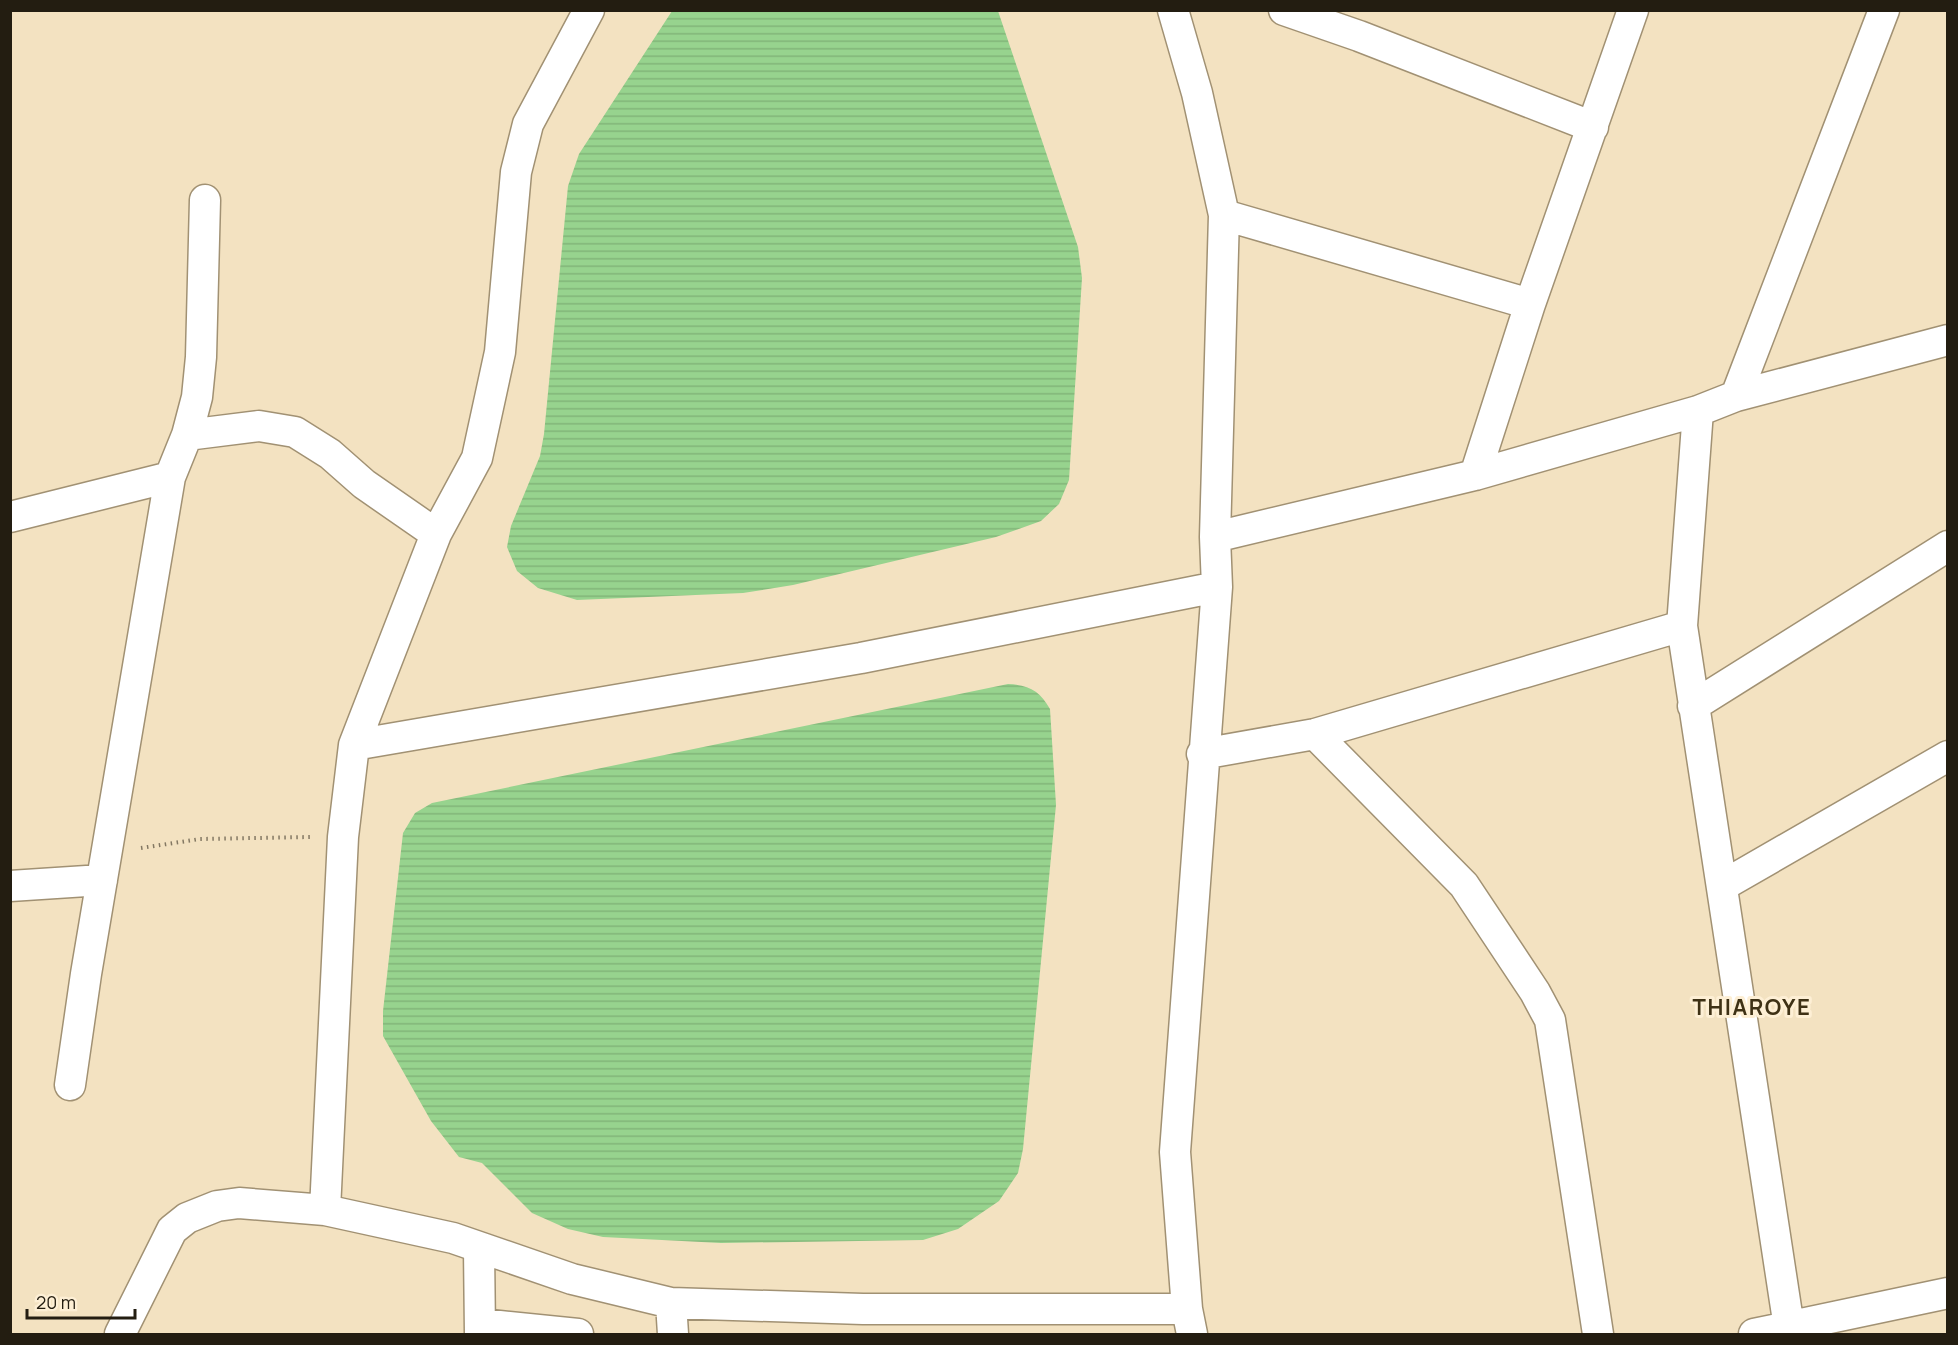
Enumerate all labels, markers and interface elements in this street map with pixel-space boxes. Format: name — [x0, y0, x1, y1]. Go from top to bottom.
district label: THIAROYE — [1693, 992, 1811, 1022]
scale bar — [27, 1282, 135, 1320]
text: 20 m — [36, 1290, 76, 1314]

